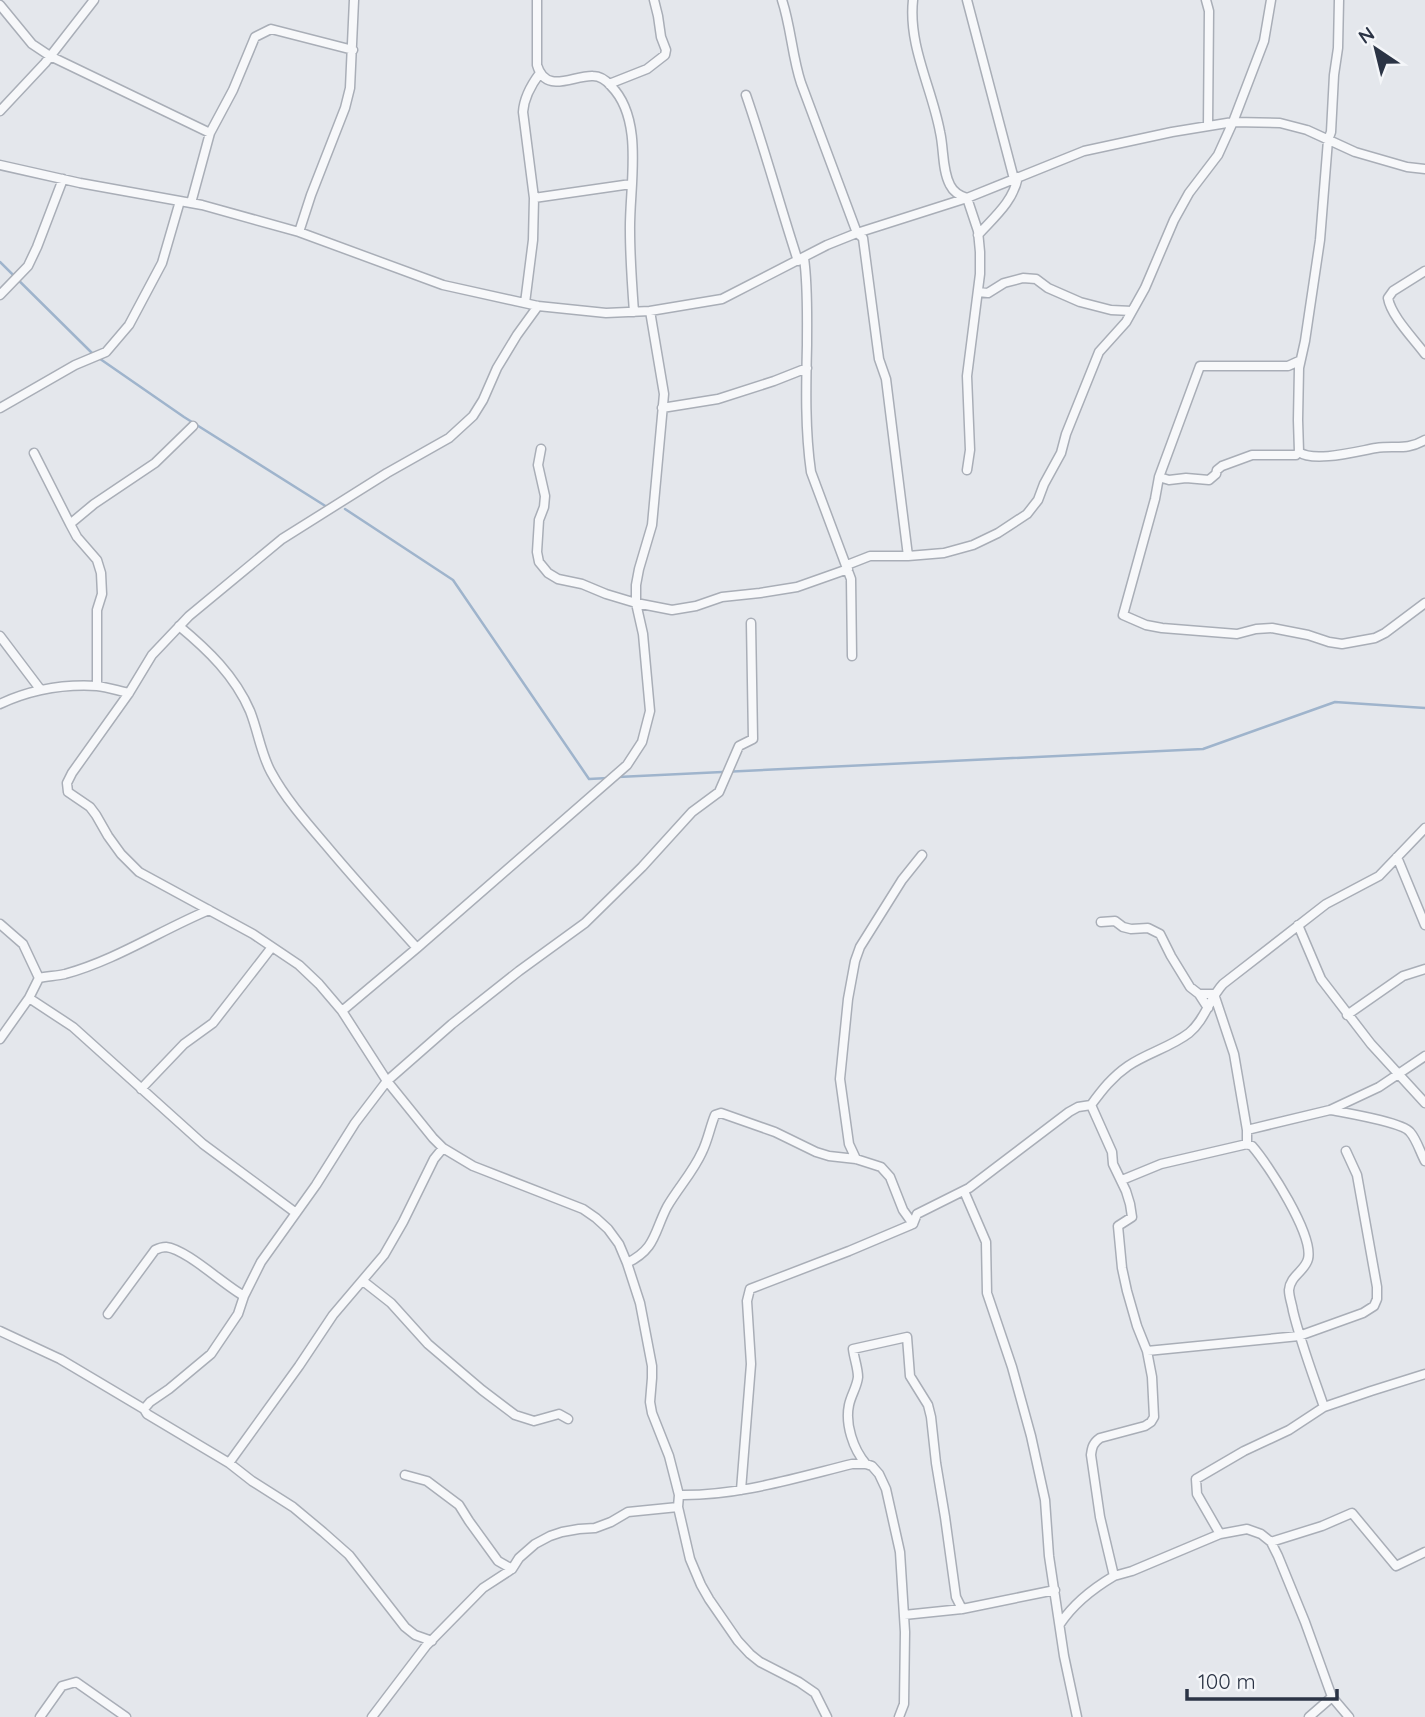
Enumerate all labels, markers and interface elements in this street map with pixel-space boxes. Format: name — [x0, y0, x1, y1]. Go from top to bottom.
north arrow — [1341, 14, 1411, 84]
text: N — [1354, 21, 1379, 49]
scale bar — [1187, 1658, 1338, 1702]
text: 100 m — [1198, 1668, 1256, 1694]

